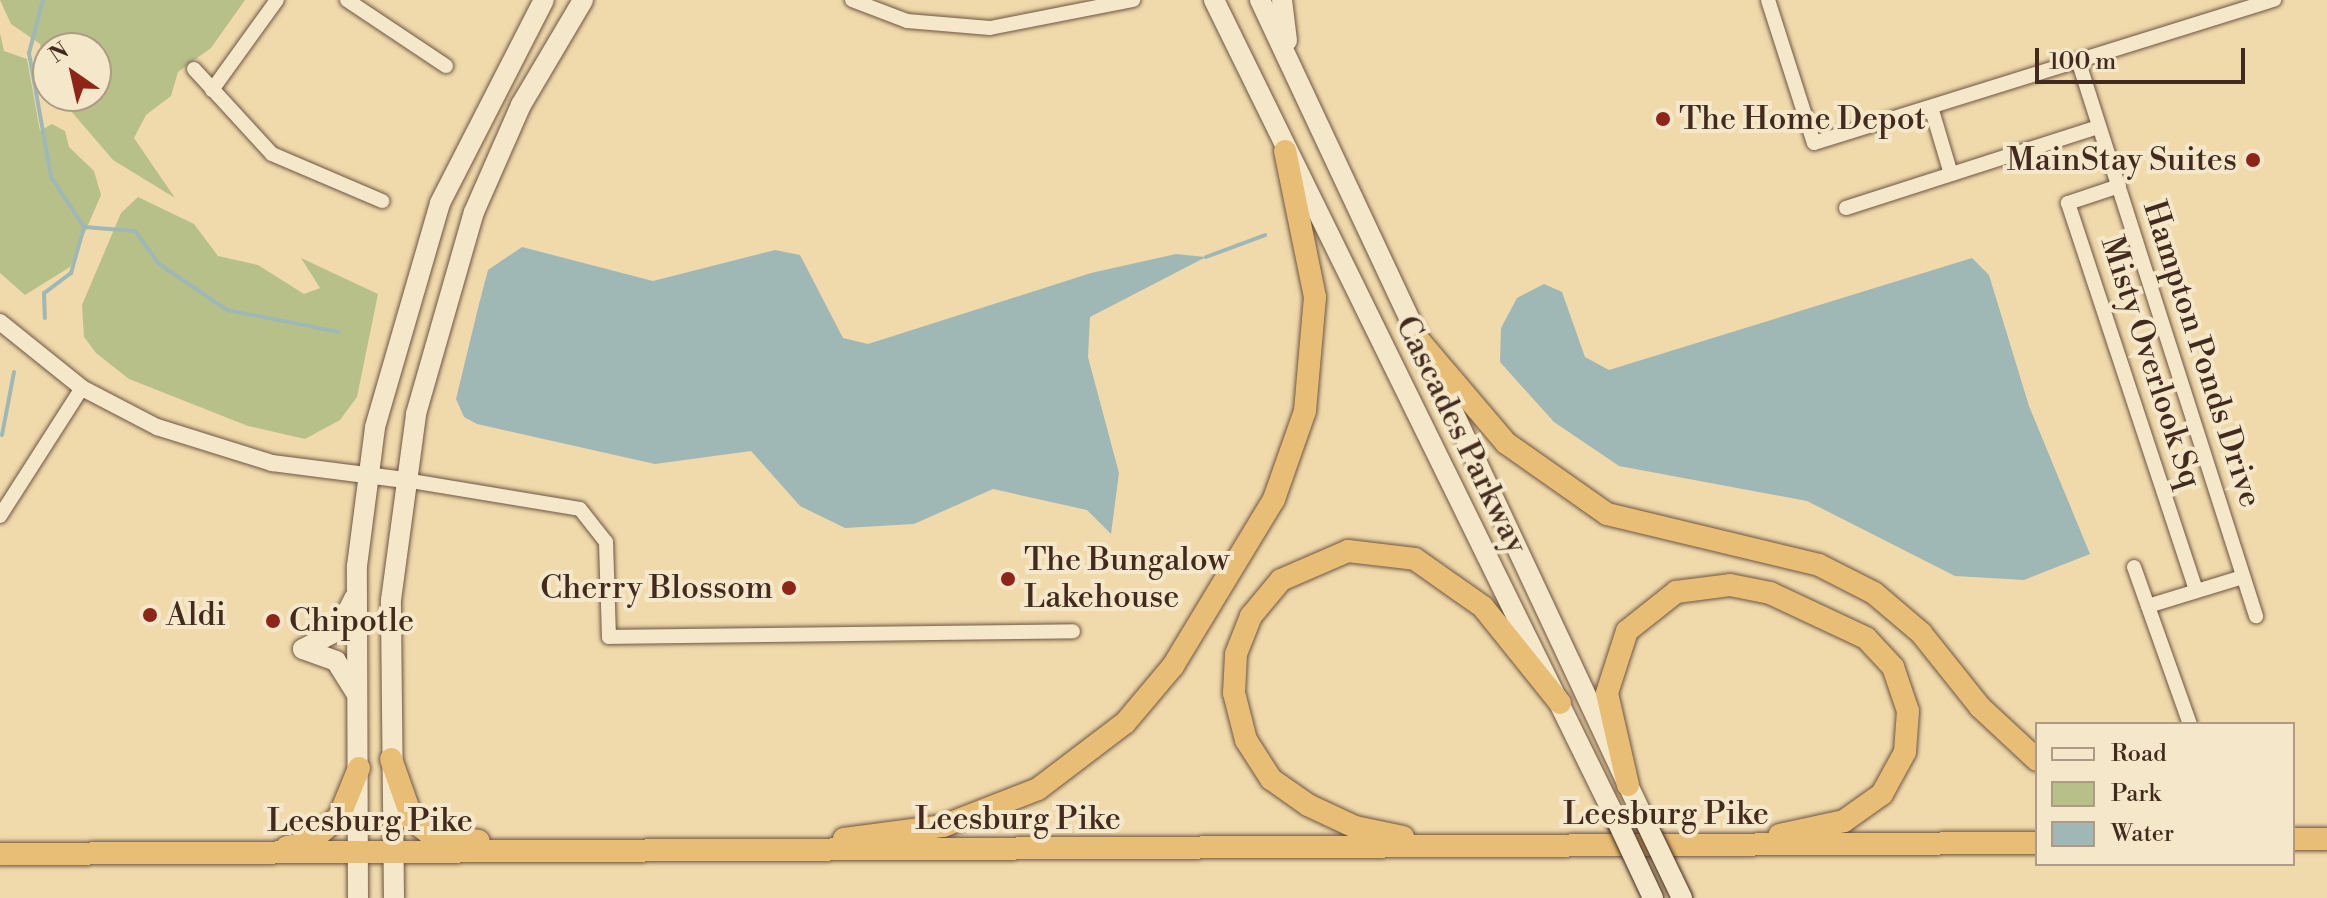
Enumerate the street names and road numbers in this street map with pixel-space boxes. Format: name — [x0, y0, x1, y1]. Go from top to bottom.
street label: Hampton Ponds Drive — [2134, 196, 2270, 512]
street label: Misty Overlook Sq — [2092, 231, 2210, 493]
street label: Cascades Parkway — [1387, 310, 1535, 560]
street label: Leesburg Pike — [1563, 795, 1769, 833]
street label: Leesburg Pike — [915, 800, 1121, 838]
street label: Leesburg Pike — [267, 802, 473, 840]

